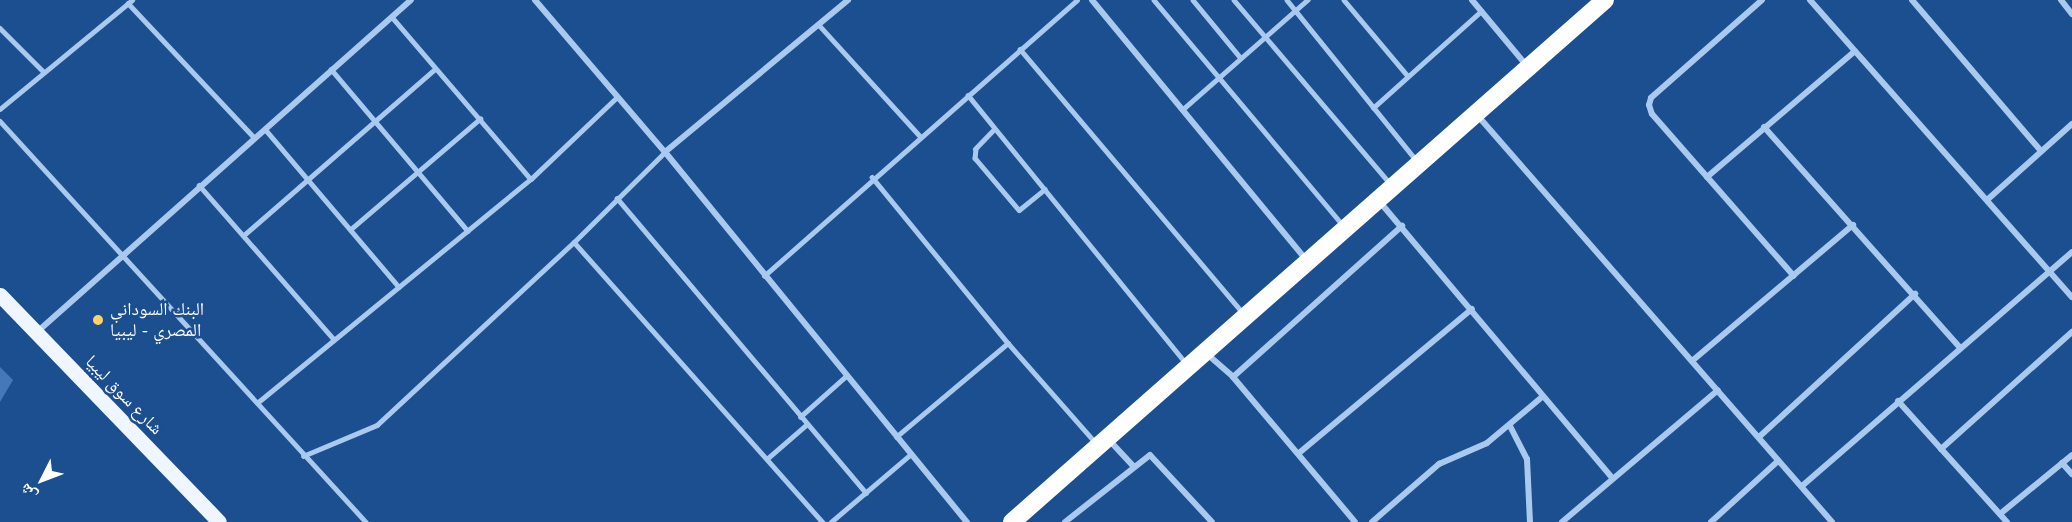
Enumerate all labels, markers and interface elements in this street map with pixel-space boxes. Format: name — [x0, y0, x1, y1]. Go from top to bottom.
place label: البنك السوداني المصري - ليبيا — [110, 299, 204, 342]
marker: البنك السوداني المصري - ليبيا — [91, 313, 105, 327]
street label: شارع سوق ليبيا — [81, 351, 167, 439]
north arrow — [12, 450, 72, 510]
text: ش — [16, 479, 42, 505]

